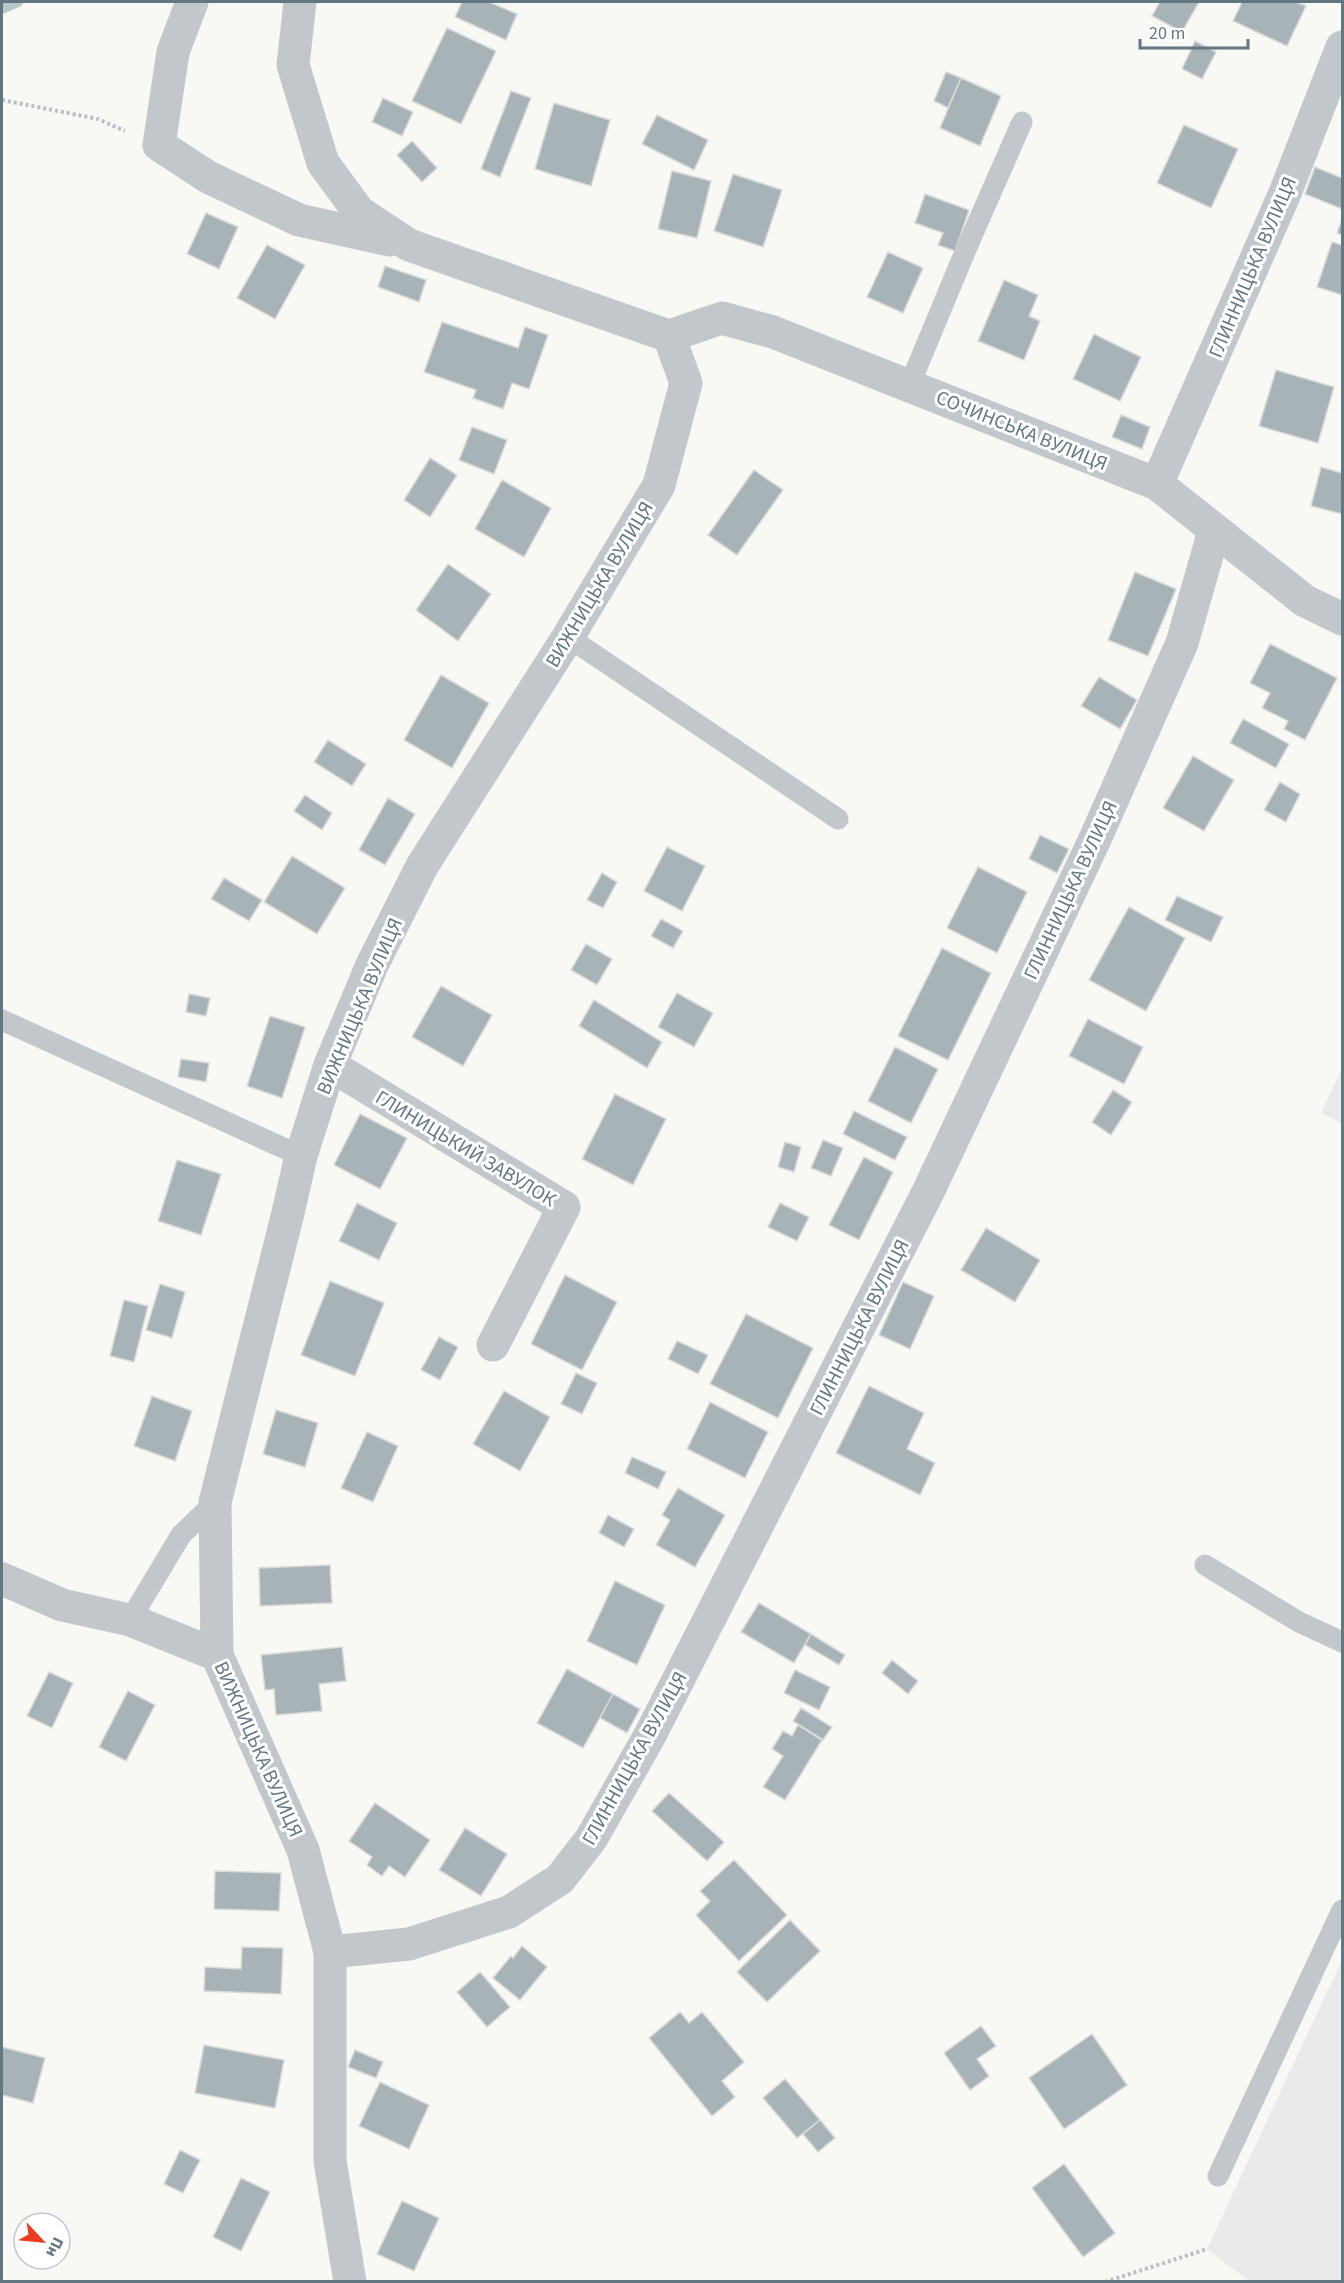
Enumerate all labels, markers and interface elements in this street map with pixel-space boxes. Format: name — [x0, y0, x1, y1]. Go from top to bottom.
scale bar — [1140, 12, 1248, 50]
text: 20 m — [1149, 21, 1185, 46]
street label: ГЛИННИЦЬКА ВУЛИЦЯ — [1202, 172, 1304, 362]
street label: СОЧИНСЬКА ВУЛИЦЯ — [932, 384, 1112, 478]
street label: ВИЖНИЦЬКА ВУЛИЦЯ — [539, 496, 661, 673]
street label: ГЛИННИЦЬКА ВУЛИЦЯ — [1017, 796, 1125, 984]
street label: ВИЖНИЦЬКА ВУЛИЦЯ — [310, 914, 410, 1099]
street label: ГЛИНИЦЬКИЙ ЗАВУЛОК — [370, 1084, 561, 1214]
street label: ГЛИННИЦЬКА ВУЛИЦЯ — [803, 1234, 917, 1420]
street label: ВИЖНИЦЬКА ВУЛИЦЯ — [207, 1657, 309, 1842]
street label: ГЛИННИЦЬКА ВУЛИЦЯ — [575, 1667, 694, 1850]
north arrow — [12, 2211, 72, 2271]
text: Пн — [40, 2233, 69, 2261]

